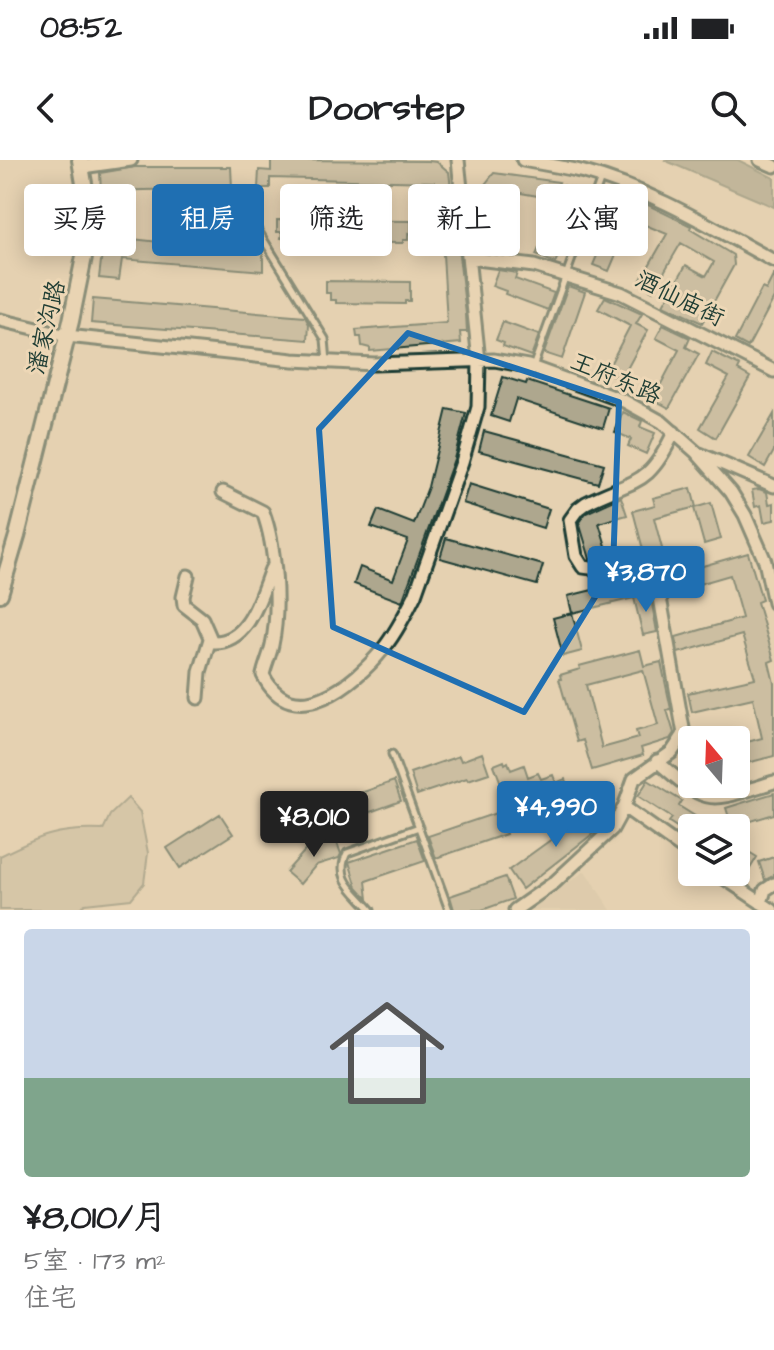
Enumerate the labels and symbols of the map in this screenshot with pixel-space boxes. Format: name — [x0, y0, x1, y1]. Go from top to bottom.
street label: 酒仙庙街 — [629, 263, 730, 335]
street label: 潘家沟路 — [20, 277, 74, 378]
street label: 王府东路 — [565, 345, 666, 413]
pin: ¥3,870 — [581, 546, 711, 614]
north arrow — [678, 726, 750, 798]
pin: ¥4,990 — [491, 781, 621, 849]
pin: ¥8,010 — [249, 791, 379, 859]

